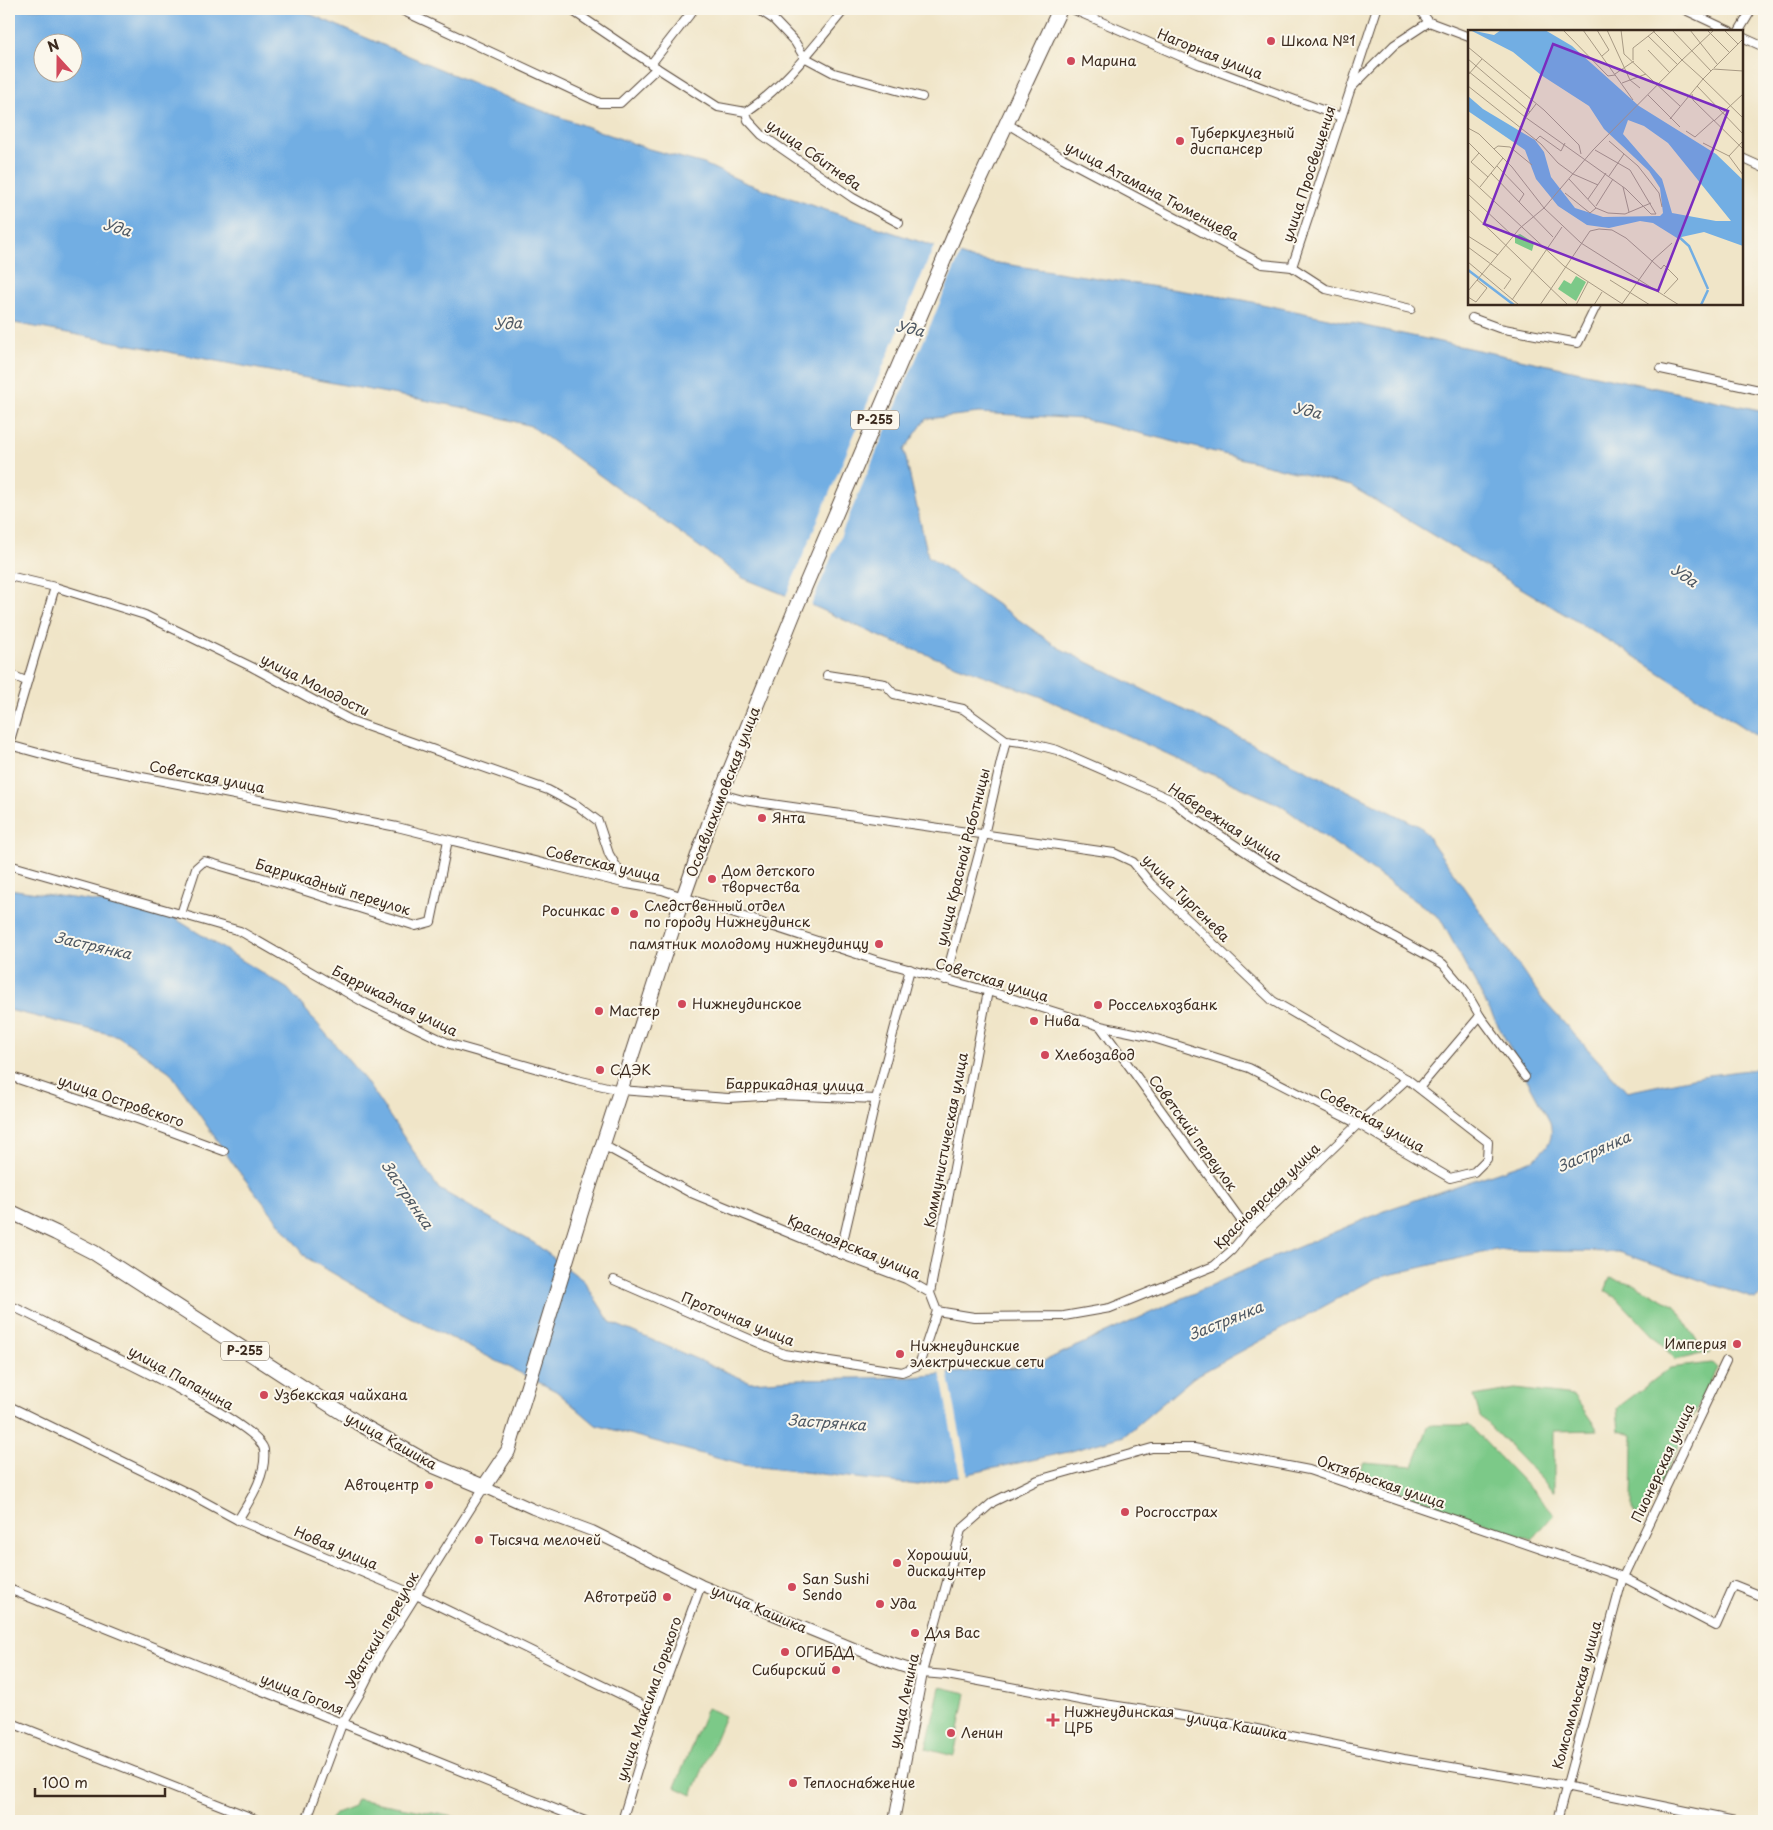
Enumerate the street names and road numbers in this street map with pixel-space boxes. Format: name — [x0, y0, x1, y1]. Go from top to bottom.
street label: Нагорная улица — [1154, 23, 1266, 84]
street label: улица Просвещения — [1277, 103, 1341, 245]
street label: улица Сбитнева — [763, 114, 866, 195]
street label: улица Атамана Тюменцева — [1061, 136, 1243, 246]
road number: Р-255 — [851, 410, 899, 430]
street label: улица Молодости — [257, 648, 373, 721]
street label: Осоавиахимовская улица — [680, 703, 765, 880]
street label: Советская улица — [147, 755, 267, 798]
street label: улица Красной Работницы — [930, 766, 995, 948]
street label: Набережная улица — [1164, 778, 1287, 867]
street label: Советская улица — [543, 840, 663, 887]
street label: улица Тургенева — [1138, 849, 1235, 947]
street label: Баррикадный переулок — [253, 853, 414, 920]
street label: Советская улица — [933, 952, 1052, 1007]
street label: Баррикадная улица — [329, 960, 462, 1041]
street label: Коммунистическая улица — [918, 1050, 973, 1229]
street label: улица Островского — [55, 1069, 187, 1132]
street label: Советский переулок — [1144, 1070, 1243, 1196]
street label: Баррикадная улица — [726, 1073, 865, 1096]
street label: Советская улица — [1316, 1082, 1429, 1157]
street label: Красноярская улица — [1209, 1138, 1325, 1253]
street label: Красноярская улица — [785, 1209, 924, 1284]
street label: Проточная улица — [678, 1286, 798, 1351]
street label: улица Папанина — [125, 1340, 238, 1415]
road number: Р-255 — [221, 1342, 269, 1360]
street label: Пионерская улица — [1626, 1400, 1699, 1526]
street label: улица Кашика — [341, 1407, 441, 1475]
street label: Октябрьская улица — [1314, 1450, 1448, 1513]
street label: Новая улица — [291, 1520, 381, 1575]
street label: Уватский переулок — [340, 1567, 424, 1692]
street label: улица Кашика — [708, 1579, 810, 1638]
street label: улица Максима Горького — [610, 1614, 687, 1784]
street label: Комсомольская улица — [1547, 1618, 1606, 1771]
street label: улица Ленина — [883, 1651, 924, 1751]
street label: улица Гоголя — [257, 1667, 347, 1720]
street label: улица Кашика — [1185, 1706, 1289, 1745]

